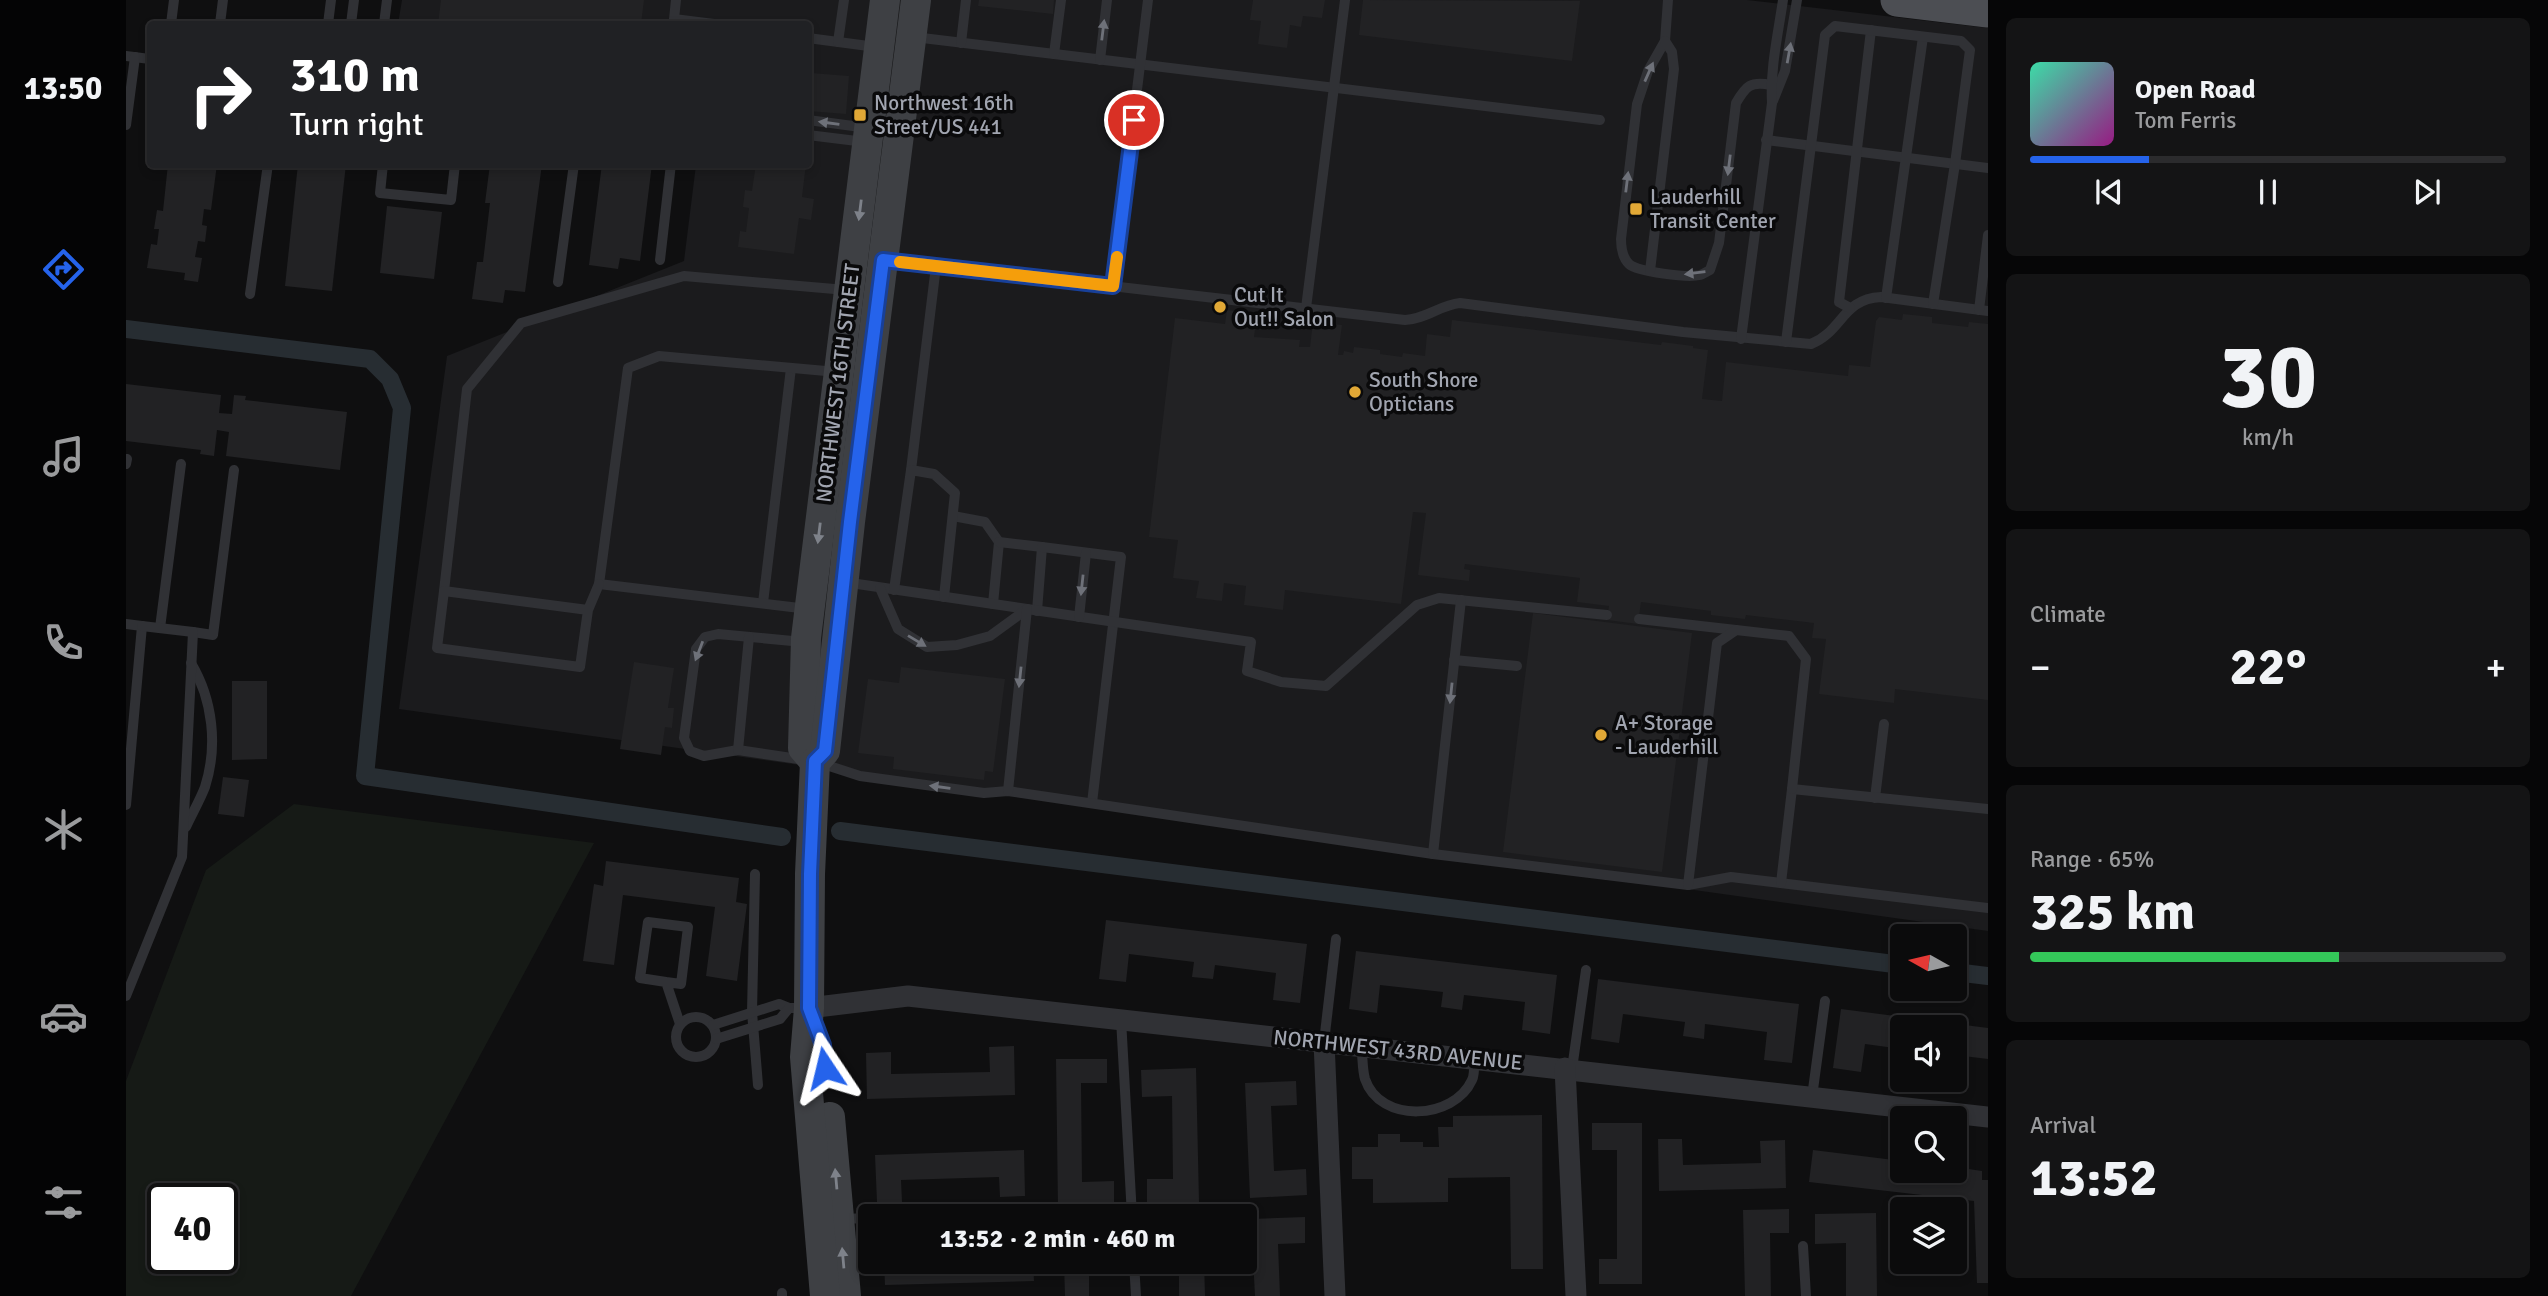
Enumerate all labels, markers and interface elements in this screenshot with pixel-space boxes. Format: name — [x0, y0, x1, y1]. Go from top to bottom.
one-way arrow — [1098, 19, 1109, 41]
one-way arrow — [1783, 42, 1794, 64]
text: 310 m — [290, 45, 420, 105]
icon: right — [175, 49, 266, 140]
one-way arrow — [1643, 62, 1655, 82]
text: 13:50 — [24, 69, 102, 108]
text: Open Road — [2135, 74, 2256, 106]
place label: Northwest 16th Street/US 441 — [874, 90, 1014, 140]
pin — [1104, 90, 1164, 150]
icon: arrive — [1115, 101, 1153, 139]
text: Turn right — [290, 105, 423, 144]
text: Tom Ferris — [2135, 106, 2236, 135]
marker: Northwest 16th Street/US 441 — [852, 107, 868, 123]
one-way arrow — [818, 117, 840, 128]
one-way arrow — [1723, 154, 1734, 176]
one-way arrow — [1622, 171, 1633, 193]
icon: previous — [2090, 173, 2128, 211]
icon: pause — [2249, 173, 2287, 211]
icon: next — [2408, 173, 2446, 211]
place label: Lauderhill Transit Center — [1650, 184, 1776, 234]
one-way arrow — [854, 199, 865, 221]
marker: Lauderhill Transit Center — [1628, 201, 1644, 217]
icon: directions — [39, 245, 88, 294]
street label: NORTHWEST 16TH STREET — [810, 261, 866, 504]
one-way arrow — [1683, 268, 1705, 279]
place label: Cut It Out!! Salon — [1234, 282, 1334, 332]
marker: Cut It Out!! Salon — [1212, 299, 1228, 315]
text: 30 — [2219, 321, 2317, 434]
place label: South Shore Opticians — [1369, 367, 1478, 417]
marker: South Shore Opticians — [1347, 384, 1363, 400]
text: km/h — [2242, 423, 2294, 452]
icon: music — [39, 432, 88, 481]
one-way arrow — [814, 522, 825, 544]
one-way arrow — [1077, 574, 1088, 596]
text: Climate — [2030, 600, 2106, 629]
icon: phone — [39, 618, 88, 667]
one-way arrow — [908, 635, 927, 647]
text: 22° — [2230, 635, 2306, 699]
one-way arrow — [693, 641, 704, 662]
text: − — [2030, 644, 2051, 691]
text: + — [2485, 644, 2506, 691]
one-way arrow — [1014, 666, 1025, 688]
one-way arrow — [1445, 682, 1456, 704]
place label: A+ Storage - Lauderhill — [1615, 710, 1718, 760]
marker: A+ Storage - Lauderhill — [1593, 727, 1609, 743]
one-way arrow — [929, 781, 951, 792]
icon: climate — [39, 805, 88, 854]
text: Range · 65% — [2030, 845, 2154, 874]
text: 325 km — [2030, 880, 2195, 944]
north arrow — [1890, 924, 1967, 1001]
map controls — [1890, 924, 1967, 1274]
icon: car — [39, 992, 88, 1041]
button: sound — [1890, 1015, 1967, 1092]
street label: NORTHWEST 43RD AVENUE — [1272, 1024, 1524, 1076]
position arrow — [788, 1031, 862, 1105]
button: search — [1890, 1106, 1967, 1183]
text: Arrival — [2030, 1111, 2096, 1140]
text: 13:52 — [2030, 1146, 2158, 1210]
one-way arrow — [830, 1168, 841, 1190]
icon: filters — [39, 1178, 88, 1227]
speed limit sign: 40 — [147, 1183, 238, 1274]
button: layers — [1890, 1197, 1967, 1274]
text: 13:52 · 2 min · 460 m — [940, 1223, 1175, 1255]
one-way arrow — [837, 1246, 848, 1268]

